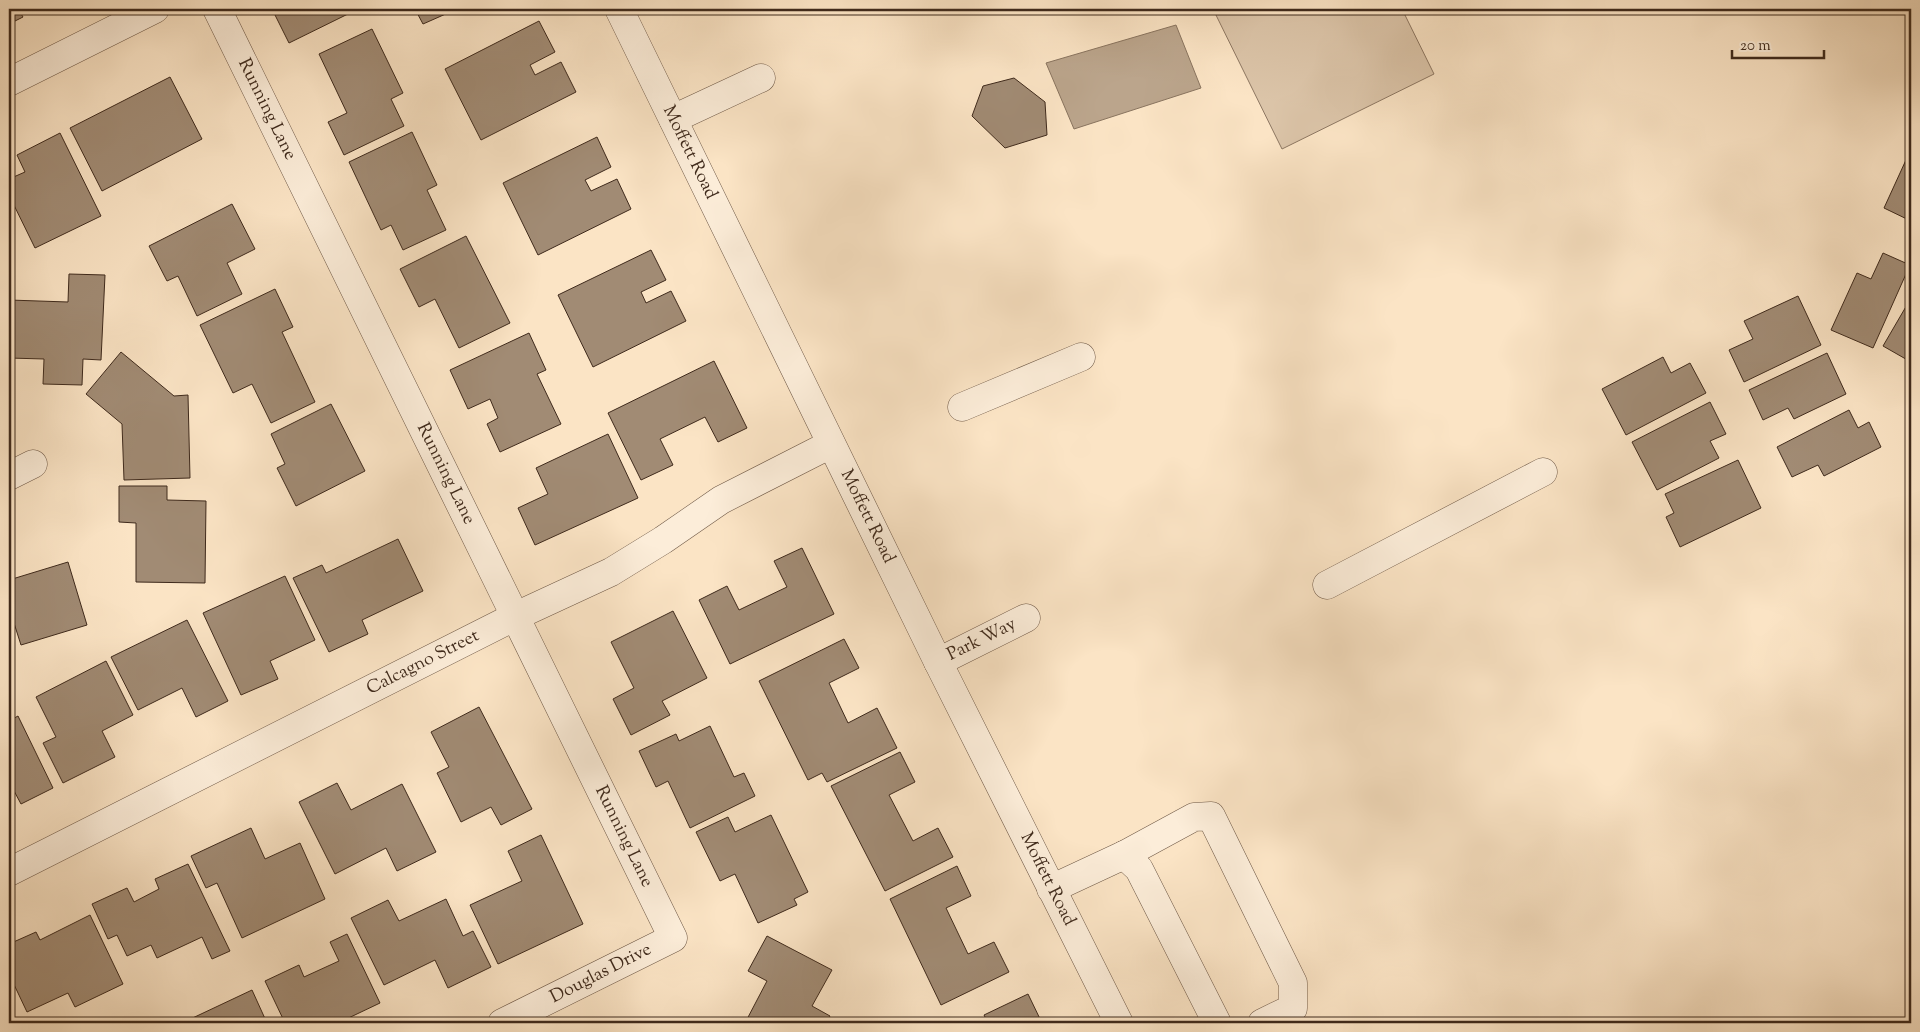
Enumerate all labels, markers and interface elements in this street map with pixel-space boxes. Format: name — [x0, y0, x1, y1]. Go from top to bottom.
scale bar — [1732, 28, 1825, 60]
text: 20 m — [1740, 36, 1771, 57]
street label: Running Lane — [230, 54, 302, 165]
street label: Moffett Road — [655, 101, 723, 204]
street label: Running Lane — [409, 419, 481, 529]
street label: Moffett Road — [833, 465, 901, 568]
street label: Park Way — [943, 612, 1021, 668]
street label: Calcagno Street — [362, 624, 484, 702]
street label: Running Lane — [587, 781, 659, 892]
street label: Moffett Road — [1013, 828, 1081, 931]
street label: Douglas Drive — [546, 937, 656, 1011]

